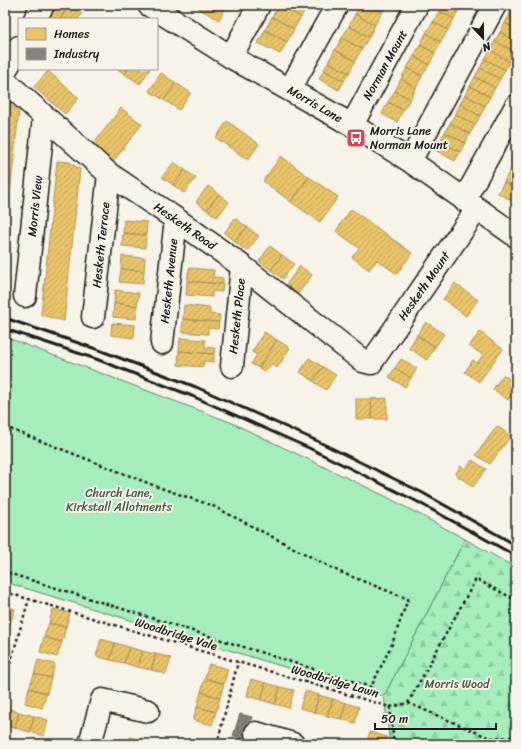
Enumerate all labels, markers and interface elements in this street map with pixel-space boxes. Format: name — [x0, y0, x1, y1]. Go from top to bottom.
legend — [18, 18, 158, 70]
north arrow — [463, 18, 503, 58]
text: Homes — [54, 23, 90, 45]
street label: Norman Mount — [356, 26, 414, 104]
text: N — [479, 36, 495, 57]
text: Industry — [53, 43, 100, 65]
street label: Morris Lane — [283, 79, 347, 129]
place label: Morris Lane Norman Mount — [370, 120, 448, 156]
bus stop icon: Morris Lane Norman Mount — [345, 127, 367, 149]
street label: Morris View — [21, 174, 49, 238]
street label: Hesketh Road — [149, 196, 222, 256]
street label: Hesketh Terrace — [86, 201, 116, 289]
street label: Hesketh Avenue — [154, 237, 184, 325]
street label: Hesketh Mount — [392, 246, 457, 325]
street label: Hesketh Place — [222, 277, 252, 355]
park label: Church Lane, Kirkstall Allotments — [66, 482, 172, 518]
street label: Woodbridge Vale — [132, 611, 220, 657]
street label: Woodbridge Lawn — [289, 658, 382, 704]
park label: Morris Wood — [425, 673, 491, 695]
scale bar — [375, 705, 496, 731]
text: 50 m — [381, 708, 408, 730]

